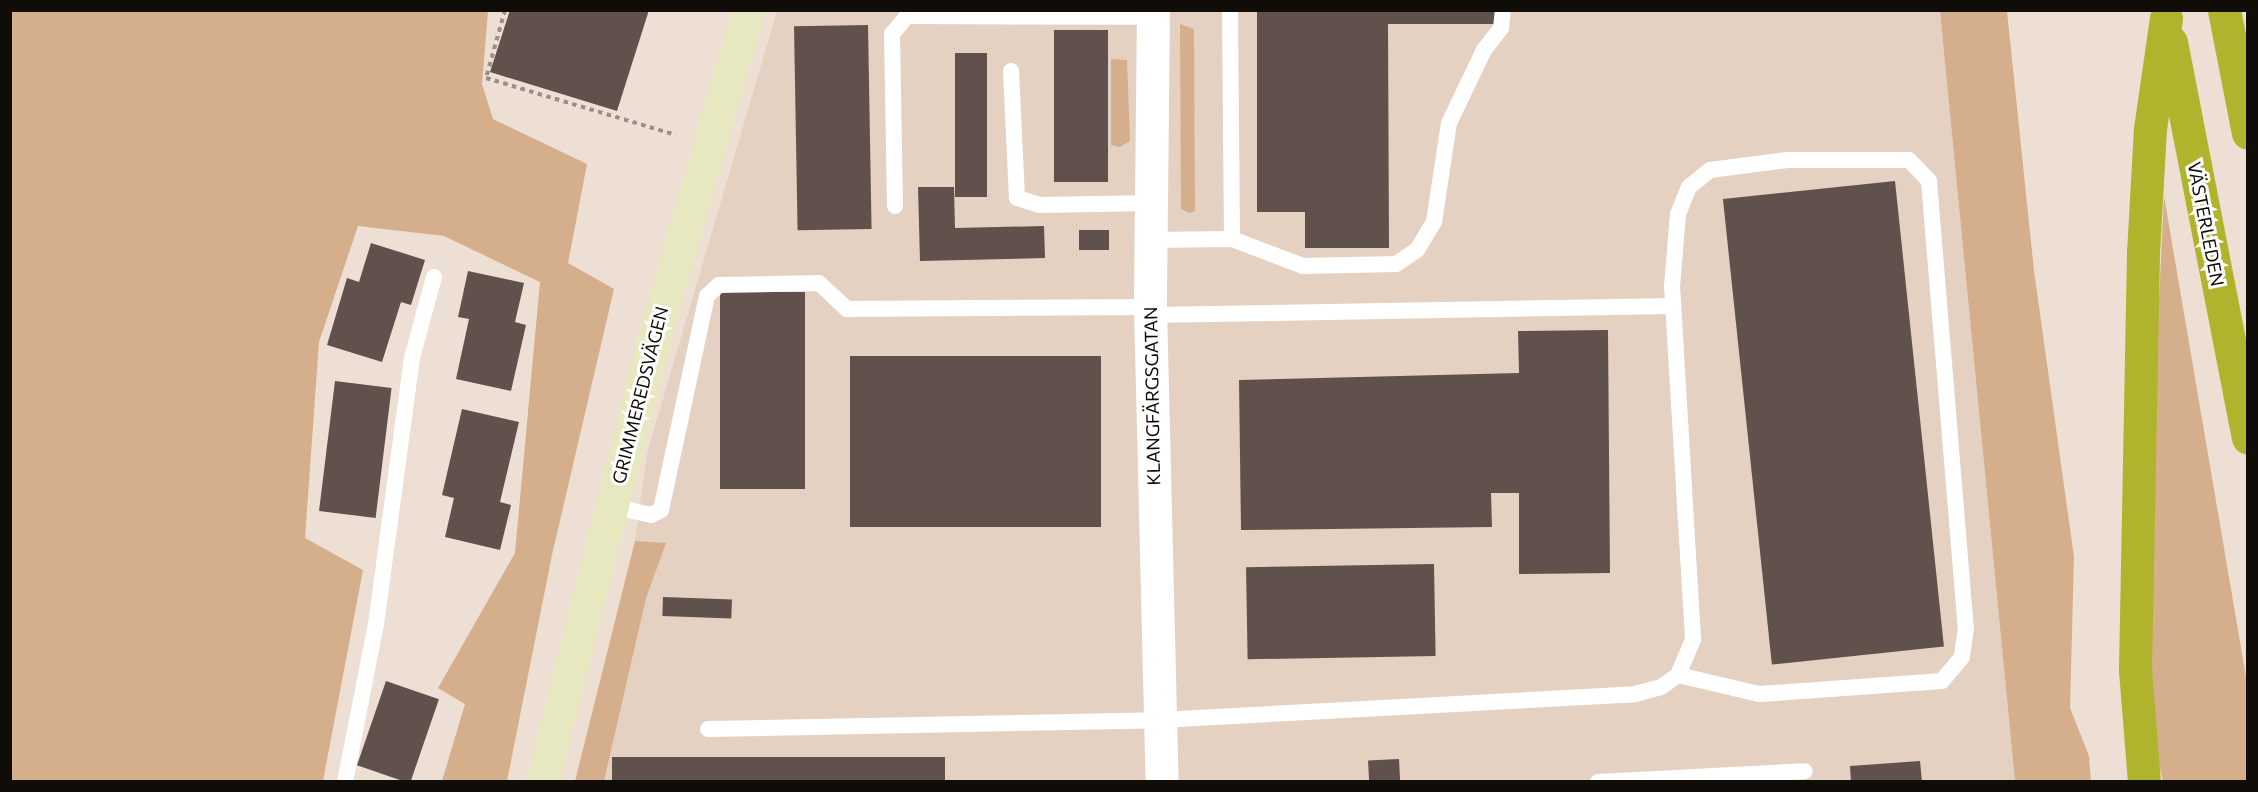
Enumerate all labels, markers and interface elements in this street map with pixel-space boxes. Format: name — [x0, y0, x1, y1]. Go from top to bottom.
street label: VÄSTERLEDEN — [2183, 160, 2229, 288]
street label: GRIMMEREDSVÄGEN — [608, 304, 672, 486]
street label: KLANGFÄRGSGATAN — [1140, 306, 1164, 486]

